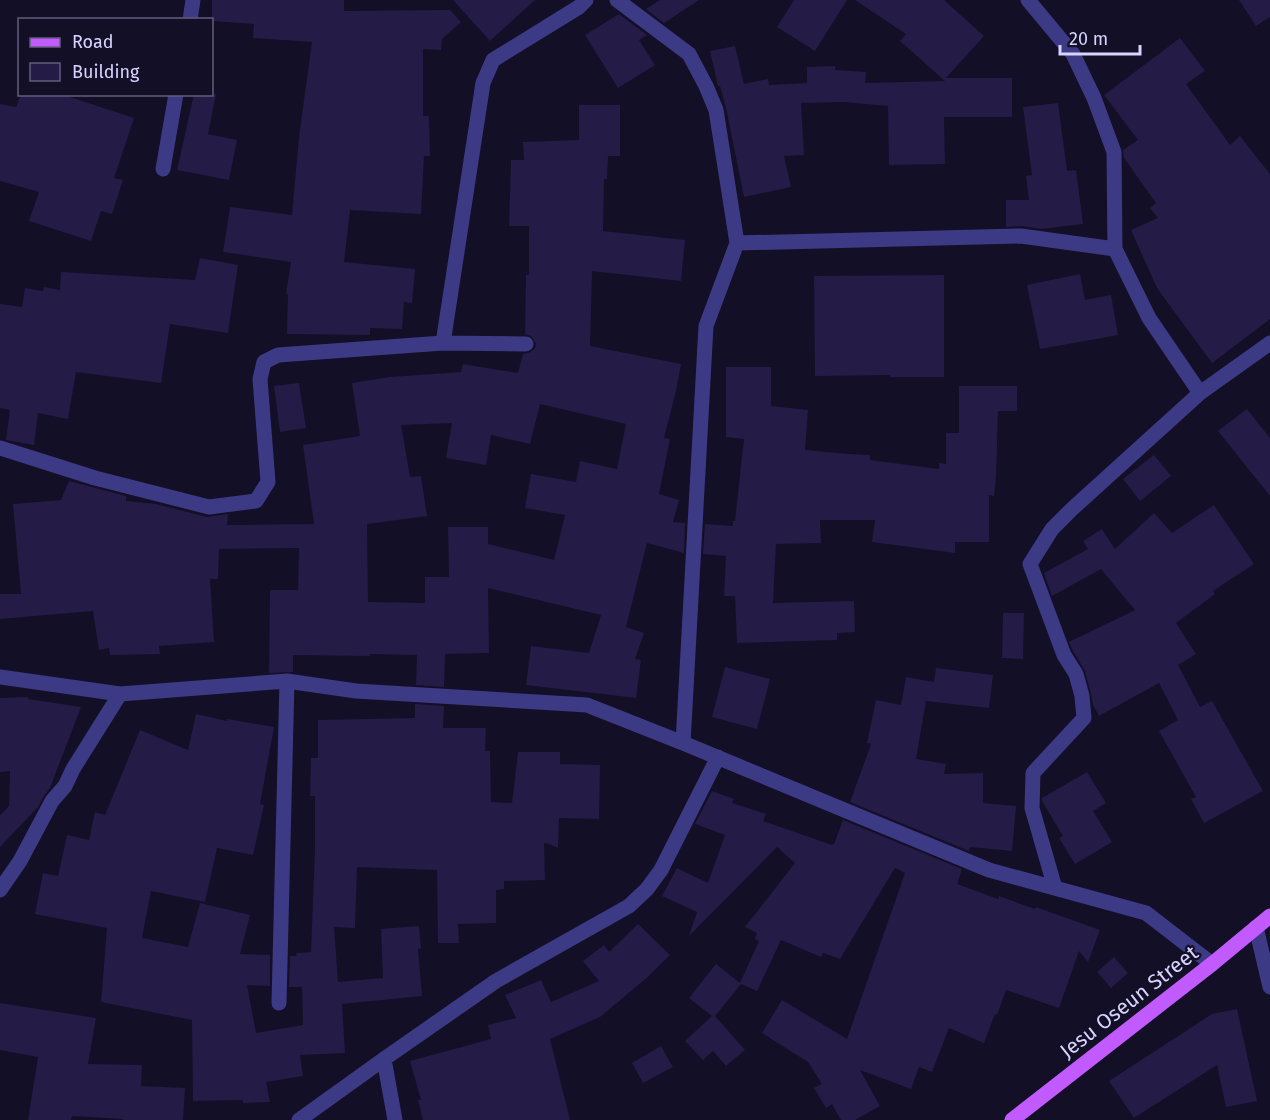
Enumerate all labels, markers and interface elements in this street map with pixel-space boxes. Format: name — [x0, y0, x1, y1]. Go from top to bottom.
legend — [18, 18, 213, 96]
scale bar — [1060, 18, 1140, 56]
text: 20 m — [1069, 28, 1108, 50]
text: Road — [72, 31, 114, 53]
text: Building — [72, 61, 140, 83]
street label: Jesu Oseun Street — [1055, 940, 1204, 1064]

